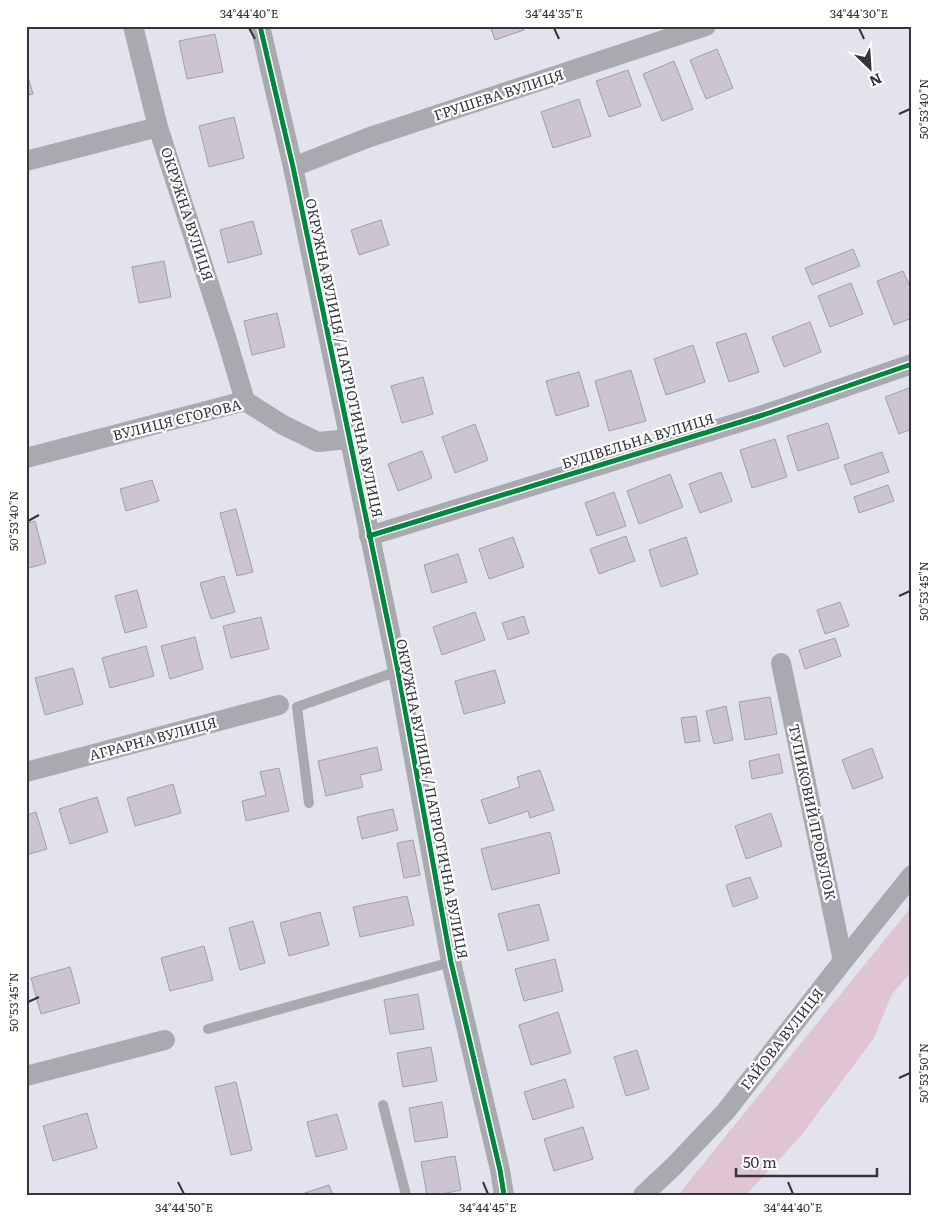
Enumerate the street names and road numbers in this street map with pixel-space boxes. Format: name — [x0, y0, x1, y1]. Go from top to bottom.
street label: ГРУШЕВА ВУЛИЦЯ — [431, 64, 566, 125]
street label: ОКРУЖНА ВУЛИЦЯ — [157, 144, 219, 283]
street label: ОКРУЖНА ВУЛИЦЯ / ПАТРІОТИЧНА ВУЛИЦЯ — [301, 196, 389, 519]
street label: ВУЛИЦЯ ЄГОРОВА — [110, 393, 244, 445]
street label: БУДІВЕЛЬНА ВУЛИЦЯ — [559, 407, 716, 473]
street label: ОКРУЖНА ВУЛИЦЯ / ПАТРІОТИЧНА ВУЛИЦЯ — [392, 637, 474, 961]
street label: АГРАРНА ВУЛИЦЯ — [87, 711, 219, 765]
street label: ТУПИКОВИЙ ПРОВУЛОК — [785, 722, 842, 902]
street label: ГАЙОВА ВУЛИЦЯ — [735, 983, 827, 1093]

